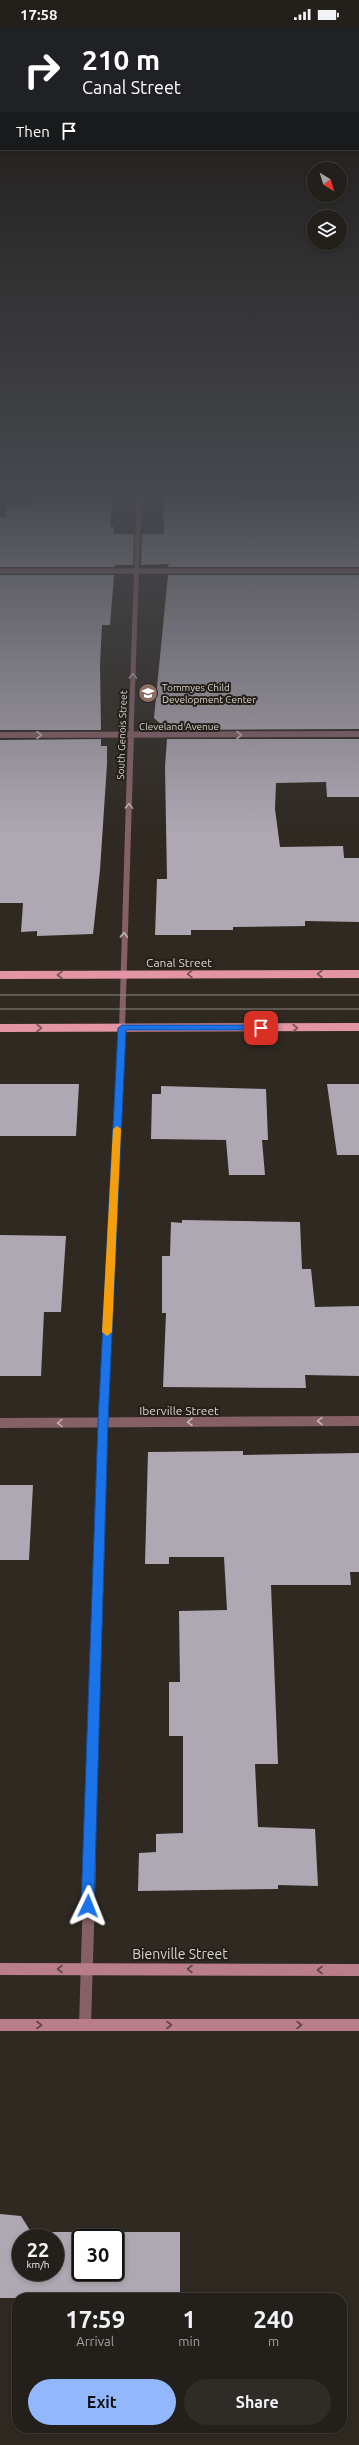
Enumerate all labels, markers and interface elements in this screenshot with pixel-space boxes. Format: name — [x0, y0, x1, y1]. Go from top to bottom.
text: 17:58 — [20, 6, 58, 23]
icon: right — [16, 44, 68, 96]
text: 210 m — [82, 44, 160, 75]
text: Canal Street — [82, 77, 181, 97]
icon: arrive — [58, 120, 80, 142]
text: Then — [16, 123, 50, 140]
north arrow — [307, 162, 347, 202]
map controls — [307, 162, 347, 250]
button: layers — [307, 210, 347, 250]
one-way arrow — [129, 673, 137, 679]
school or university icon: Tommyes Child Development Center — [137, 682, 159, 704]
place label: Tommyes Child Development Center — [162, 682, 256, 705]
street label: South Genois Street — [115, 690, 129, 780]
street label: Cleveland Avenue — [139, 721, 219, 732]
one-way arrow — [36, 731, 42, 739]
one-way arrow — [236, 731, 242, 739]
one-way arrow — [124, 803, 133, 809]
one-way arrow — [120, 932, 128, 938]
street label: Canal Street — [146, 956, 212, 969]
one-way arrow — [187, 970, 193, 978]
one-way arrow — [317, 970, 323, 978]
one-way arrow — [57, 971, 63, 979]
pin — [244, 1011, 278, 1045]
icon: arrive — [250, 1017, 272, 1039]
one-way arrow — [292, 1023, 298, 1032]
one-way arrow — [36, 1024, 42, 1032]
street label: Iberville Street — [139, 1404, 219, 1417]
one-way arrow — [317, 1417, 323, 1425]
one-way arrow — [187, 1418, 193, 1426]
one-way arrow — [57, 1419, 63, 1427]
position arrow — [67, 1885, 109, 1927]
street label: Bienville Street — [132, 1946, 228, 1962]
one-way arrow — [57, 1965, 63, 1973]
one-way arrow — [187, 1965, 193, 1973]
one-way arrow — [317, 1966, 323, 1974]
one-way arrow — [36, 2021, 42, 2029]
one-way arrow — [166, 2021, 172, 2029]
one-way arrow — [296, 2021, 302, 2029]
speed limit sign: 30 — [72, 2229, 124, 2281]
text: 22 — [27, 2238, 49, 2261]
text: km/h — [26, 2259, 50, 2270]
text: 17:59 — [65, 2306, 125, 2333]
text: 1 — [182, 2306, 196, 2333]
text: 240 — [253, 2306, 294, 2333]
text: Arrival — [76, 2334, 114, 2348]
text: min — [178, 2334, 200, 2348]
text: m — [268, 2334, 279, 2348]
button: Exit — [28, 2379, 176, 2425]
button: Share — [184, 2379, 331, 2425]

